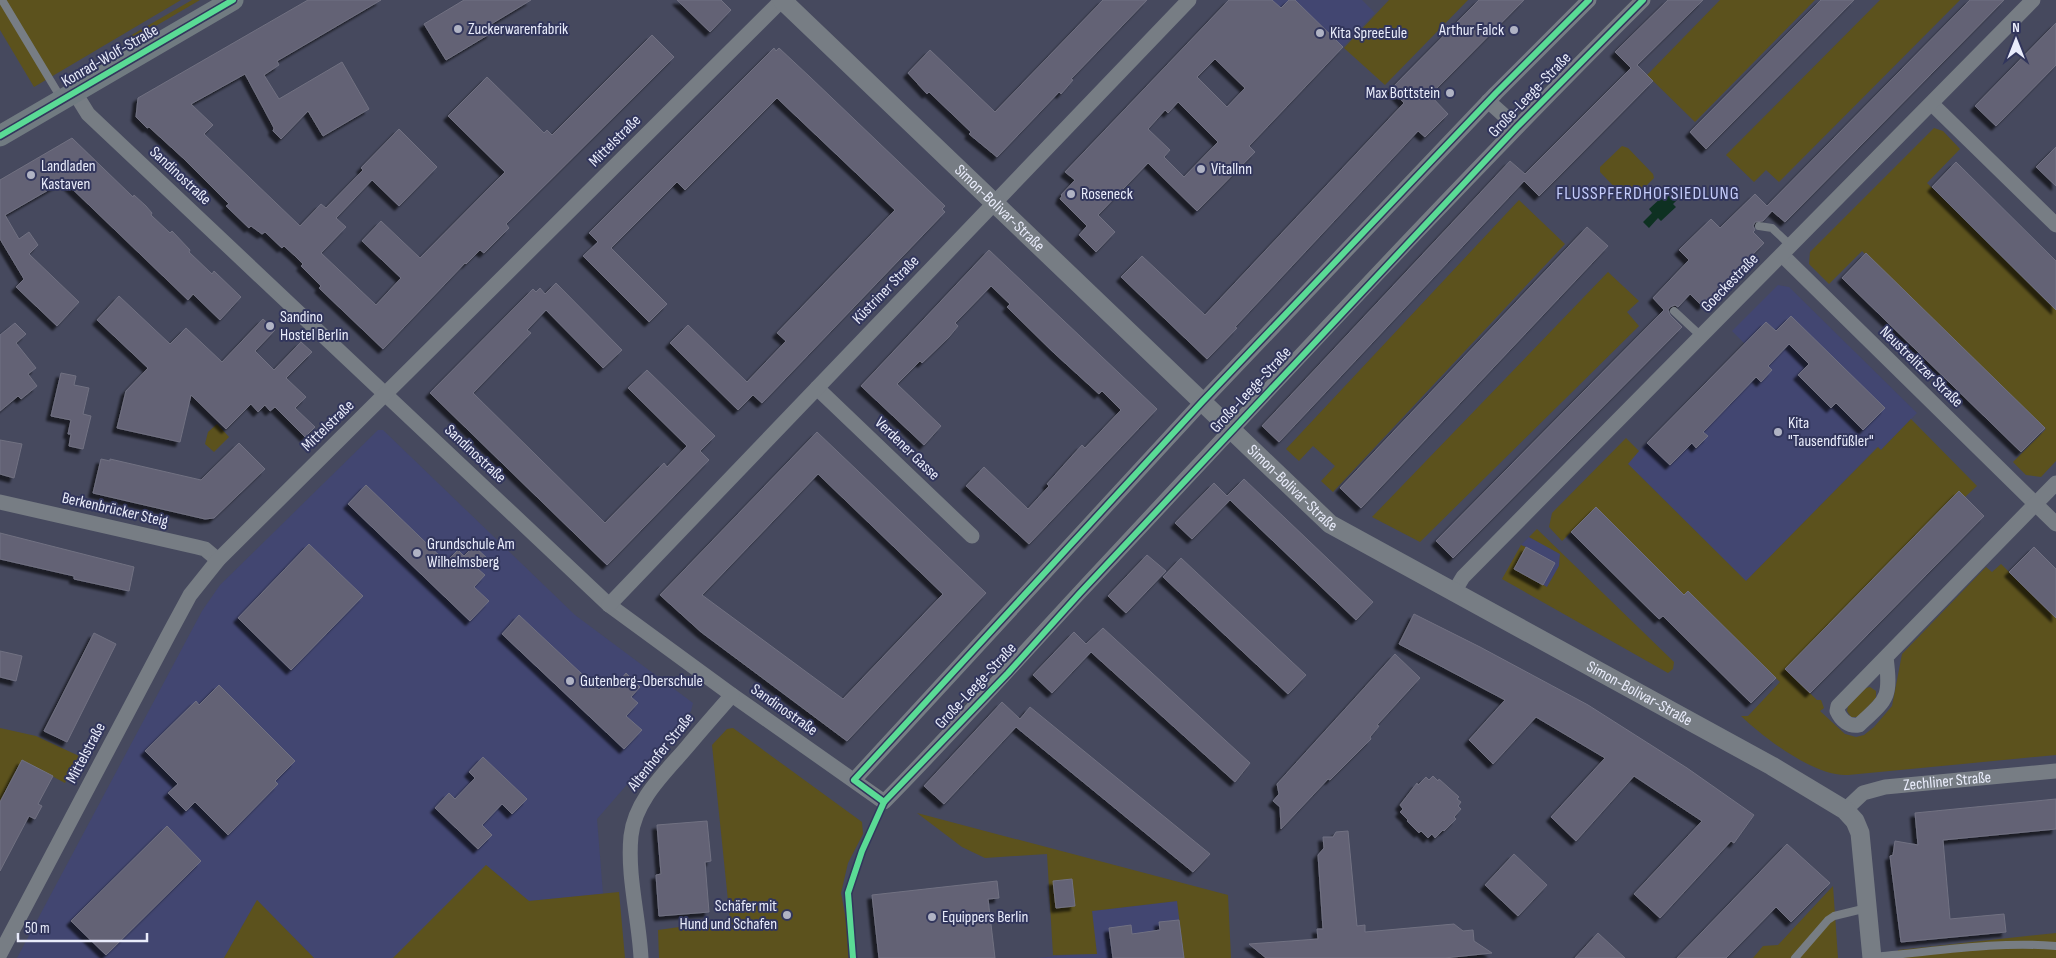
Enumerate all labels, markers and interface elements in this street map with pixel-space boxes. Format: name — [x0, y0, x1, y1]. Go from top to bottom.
north arrow — [1991, 15, 2041, 65]
text: N — [2012, 19, 2020, 36]
place label: Zuckerwarenfabrik — [468, 20, 568, 39]
street label: Konrad-Wolf-Straße — [58, 21, 162, 91]
place label: Arthur Falck — [1438, 21, 1504, 40]
marker: Zuckerwarenfabrik — [452, 23, 464, 35]
place label: Kita SpreeEule — [1330, 24, 1407, 43]
marker: Arthur Falck — [1508, 24, 1520, 36]
marker: Kita SpreeEule — [1314, 27, 1326, 39]
street label: Große-Leege-Straße — [1485, 49, 1575, 141]
place label: Max Bottstein — [1366, 84, 1440, 103]
marker: Max Bottstein — [1444, 87, 1456, 99]
street label: Mittelstraße — [585, 111, 645, 171]
street label: Sandinostraße — [145, 143, 215, 209]
place label: Landladen Kastaven — [41, 157, 96, 194]
place label: VitalInn — [1211, 160, 1252, 179]
street label: Simon-Bolivar-Straße — [951, 161, 1049, 255]
marker: VitalInn — [1195, 163, 1207, 175]
marker: Landladen Kastaven — [25, 169, 37, 181]
district label: FLUSSPFERDHOFSIEDLUNG — [1556, 183, 1740, 204]
place label: Roseneck — [1081, 185, 1133, 204]
marker: Roseneck — [1065, 188, 1077, 200]
street label: Goeckestraße — [1697, 250, 1763, 316]
street label: Küstriner Straße — [849, 252, 923, 328]
place label: Sandino Hostel Berlin — [280, 308, 349, 345]
marker: Sandino Hostel Berlin — [264, 320, 276, 332]
street label: Neustrelitzer Straße — [1875, 323, 1967, 411]
street label: Große-Leege-Straße — [1206, 343, 1296, 437]
street label: Mittelstraße — [298, 396, 358, 456]
street label: Verdener Gasse — [871, 413, 943, 485]
place label: Kita "Tausendfüßler" — [1788, 414, 1874, 451]
street label: Sandinostraße — [440, 421, 510, 487]
marker: Kita "Tausendfüßler" — [1772, 426, 1784, 438]
street label: Simon-Bolivar-Straße — [1243, 440, 1340, 535]
street label: Berkenbrücker Steig — [60, 489, 170, 531]
place label: Grundschule Am Wilhelmsberg — [427, 535, 515, 572]
marker: Grundschule Am Wilhelmsberg — [411, 547, 423, 559]
street label: Große-Leege-Straße — [931, 639, 1021, 733]
street label: Simon-Bolivar-Straße — [1583, 657, 1696, 730]
place label: Gutenberg-Oberschule — [580, 672, 703, 691]
marker: Gutenberg-Oberschule — [564, 675, 576, 687]
street label: Sandinostraße — [747, 680, 821, 740]
street label: Altenhofer Straße — [623, 709, 698, 796]
street label: Mittelstraße — [62, 719, 110, 787]
street label: Zechliner Straße — [1902, 768, 1992, 795]
place label: Schäfer mit Hund und Schafen — [680, 897, 777, 934]
place label: Equippers Berlin — [942, 908, 1028, 927]
marker: Schäfer mit Hund und Schafen — [781, 909, 793, 921]
scale bar — [18, 910, 146, 942]
marker: Equippers Berlin — [926, 911, 938, 923]
text: 50 m — [25, 919, 50, 938]

